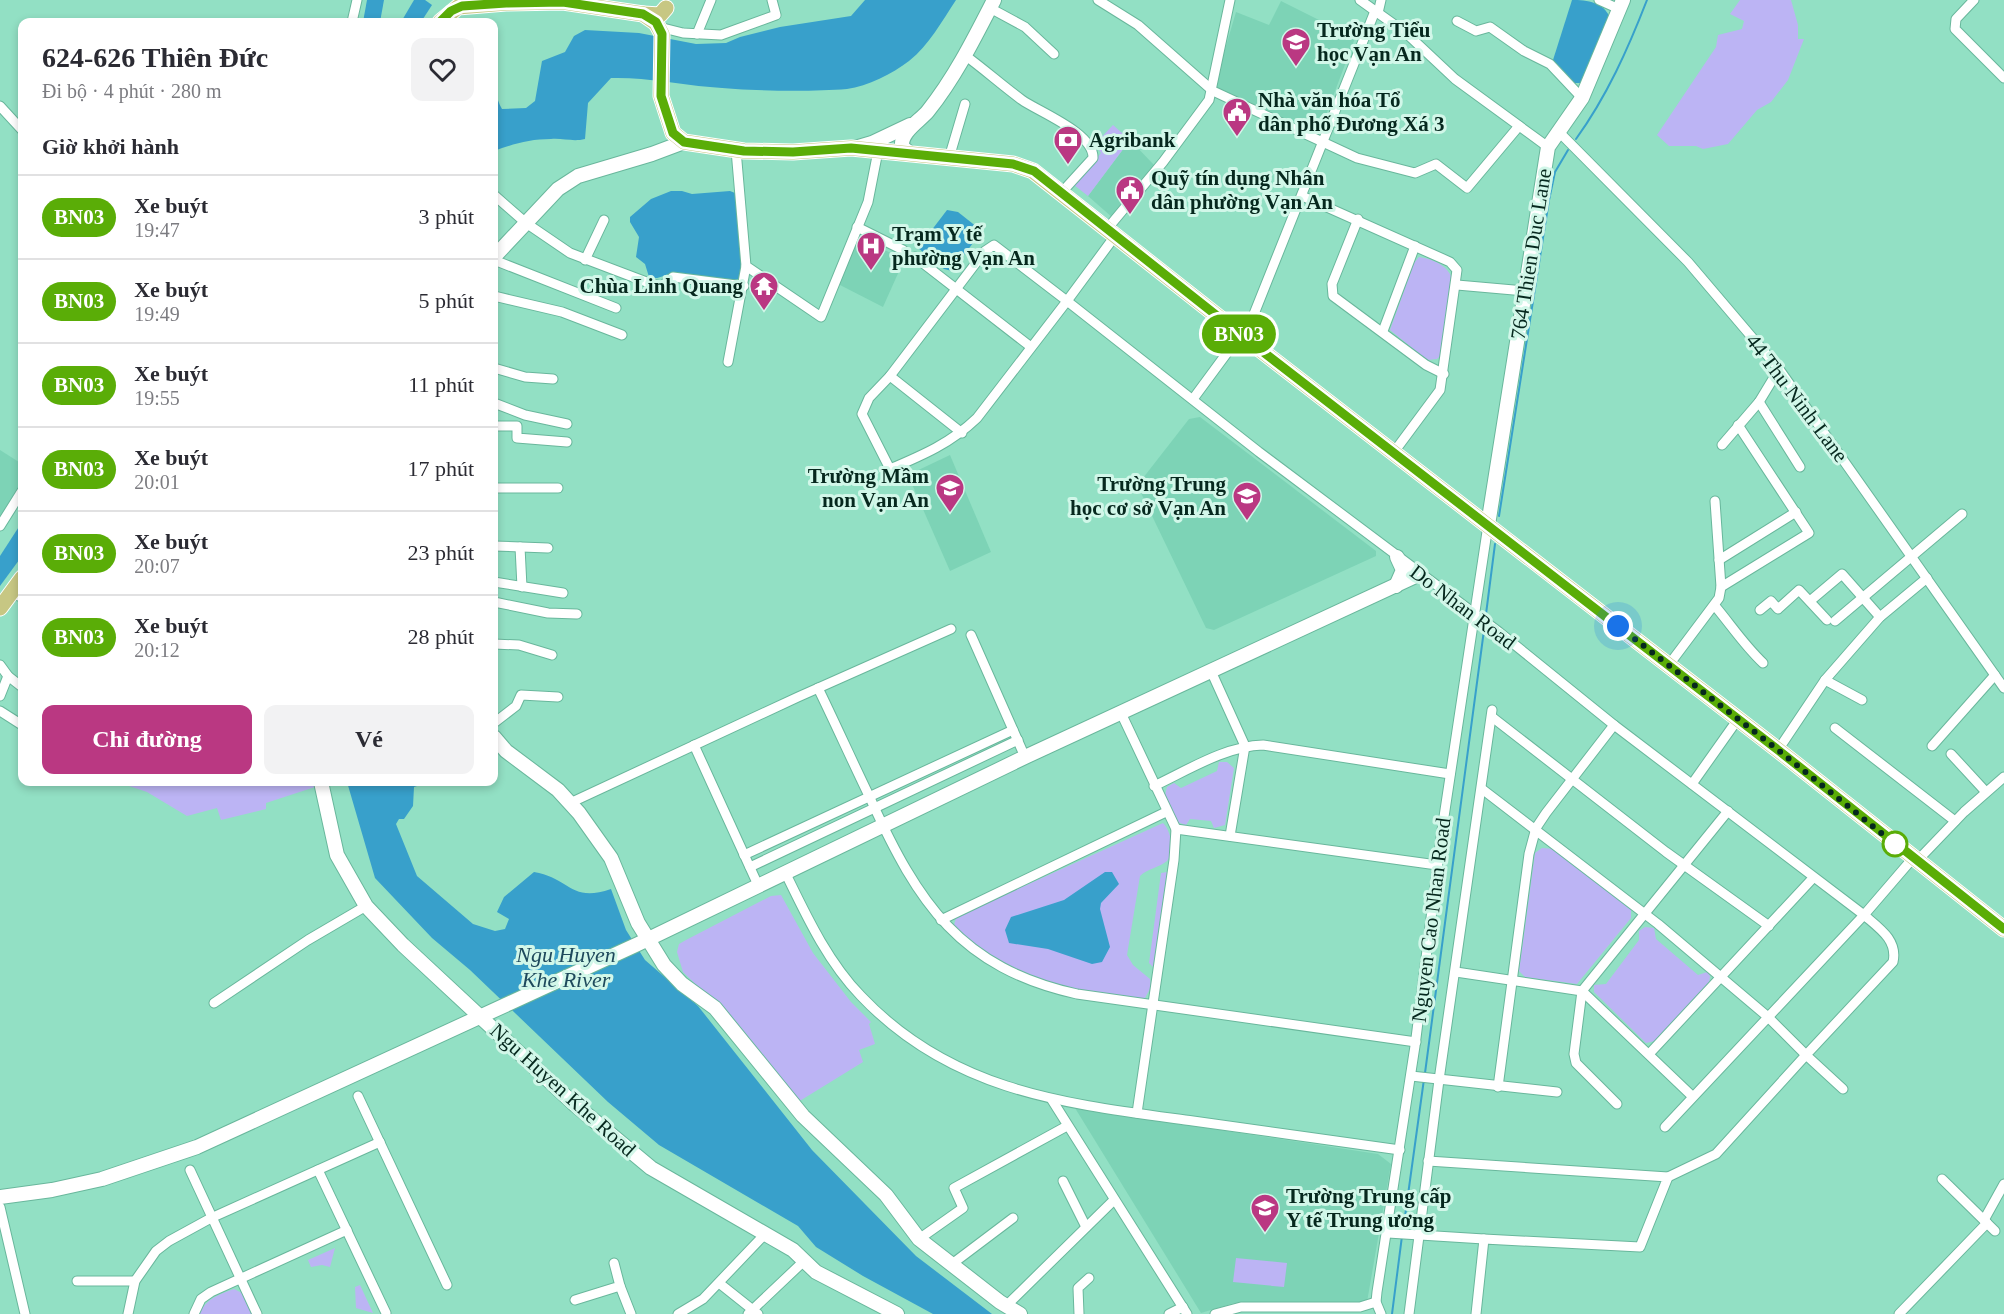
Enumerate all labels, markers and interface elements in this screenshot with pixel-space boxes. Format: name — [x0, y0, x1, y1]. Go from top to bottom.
place label: Trường Tiểu học Vạn An — [1317, 18, 1431, 66]
school or university icon: Trường Tiểu học Vạn An — [1280, 26, 1312, 68]
button: heart — [411, 38, 474, 101]
text: 624-626 Thiên Đức — [42, 42, 268, 73]
text: Đi bộ · 4 phút · 280 m — [42, 80, 221, 102]
place label: Nhà văn hóa Tổ dân phố Đương Xá 3 — [1258, 88, 1444, 136]
public building icon: Nhà văn hóa Tổ dân phố Đương Xá 3 — [1221, 96, 1253, 138]
bank icon: Agribank — [1052, 124, 1084, 166]
place label: Agribank — [1089, 128, 1176, 152]
text: Giờ khởi hành — [42, 134, 179, 159]
place label: Quỹ tín dụng Nhân dân phường Vạn An — [1151, 166, 1333, 214]
street label: 764 Thien Duc Lane — [1506, 167, 1556, 341]
public building icon: Quỹ tín dụng Nhân dân phường Vạn An — [1114, 174, 1146, 216]
text: Xe buýt — [134, 193, 208, 218]
text: 3 phút — [418, 204, 474, 229]
text: BN03 — [54, 205, 104, 229]
text: 19:47 — [134, 219, 180, 241]
place label: Trạm Y tế phường Vạn An — [892, 222, 1035, 270]
hospital icon: Trạm Y tế phường Vạn An — [855, 230, 887, 272]
temple icon: Chùa Linh Quang — [748, 270, 780, 312]
place label: Chùa Linh Quang — [580, 274, 743, 298]
text: Xe buýt — [134, 277, 208, 302]
text: 5 phút — [418, 288, 474, 313]
text: BN03 — [54, 289, 104, 313]
text: 19:49 — [134, 303, 180, 325]
line badge: BN03 — [1197, 314, 1281, 354]
text: BN03 — [1214, 322, 1264, 346]
street label: 44 Thu Ninh Lane — [1741, 329, 1853, 467]
text: Xe buýt — [134, 361, 208, 386]
text: 11 phút — [408, 372, 474, 397]
text: BN03 — [54, 373, 104, 397]
text: 19:55 — [134, 387, 180, 409]
text: Xe buýt — [134, 445, 208, 470]
text: 17 phút — [407, 456, 474, 481]
text: BN03 — [54, 457, 104, 481]
place label: Trường Mầm non Vạn An — [808, 464, 929, 512]
text: 20:01 — [134, 471, 180, 493]
school or university icon: Trường Mầm non Vạn An — [934, 472, 966, 514]
place label: Trường Trung học cơ sở Vạn An — [1070, 472, 1226, 520]
school or university icon: Trường Trung học cơ sở Vạn An — [1231, 480, 1263, 522]
text: Xe buýt — [134, 529, 208, 554]
text: 23 phút — [407, 540, 474, 565]
text: BN03 — [54, 541, 104, 565]
text: 20:07 — [134, 555, 180, 577]
street label: Do Nhan Road — [1405, 560, 1521, 655]
your location — [1603, 611, 1633, 641]
text: Xe buýt — [134, 613, 208, 638]
text: 28 phút — [407, 624, 474, 649]
text: BN03 — [54, 625, 104, 649]
text: 20:12 — [134, 639, 180, 661]
button: Chỉ đường — [42, 705, 252, 774]
button: Vé — [264, 705, 474, 774]
street label: Nguyen Cao Nhan Road — [1407, 816, 1456, 1024]
unlabelled marker — [1882, 831, 1908, 857]
water label: Ngu Huyen Khe River — [515, 942, 616, 992]
street label: Ngu Huyen Khe Road — [485, 1018, 641, 1162]
place label: Trường Trung cấp Y tế Trung ương — [1286, 1184, 1451, 1232]
school or university icon: Trường Trung cấp Y tế Trung ương — [1249, 1192, 1281, 1234]

